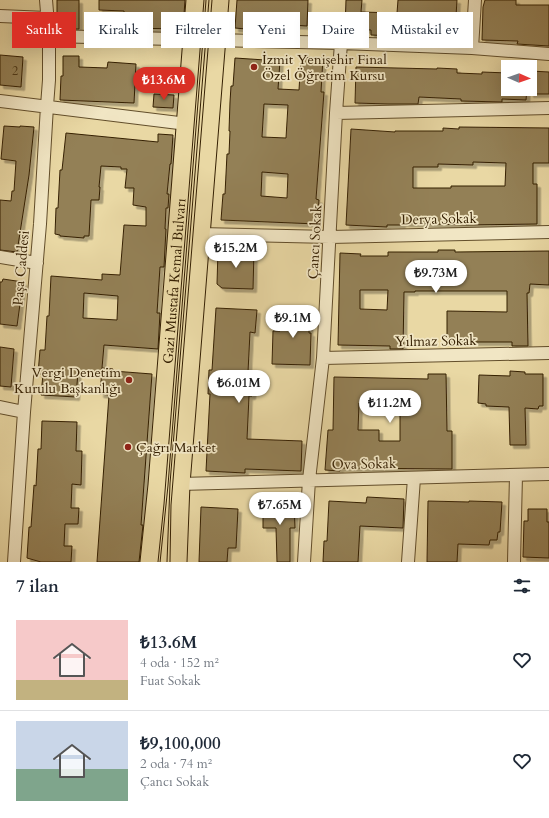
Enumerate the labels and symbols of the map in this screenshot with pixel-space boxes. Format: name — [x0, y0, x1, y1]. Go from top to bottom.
place label: İzmit Yenişehir Final Özel Öğretim Kursu — [262, 50, 387, 85]
north arrow — [501, 60, 537, 96]
marker: İzmit Yenişehir Final Özel Öğretim Kursu — [249, 62, 259, 72]
house number: 2 — [12, 63, 18, 79]
pin: ₺13.6M — [131, 67, 197, 101]
street label: Gazi Mustafa Kemal Bulvarı — [158, 197, 190, 365]
street label: Çancı Sokak — [304, 204, 326, 280]
street label: Derya Sokak — [401, 209, 477, 229]
street label: Paşa Caddesi — [8, 230, 34, 306]
pin: ₺15.2M — [203, 235, 269, 269]
pin: ₺9.73M — [403, 260, 469, 294]
pin: ₺9.1M — [265, 305, 321, 339]
street label: Yılmaz Sokak — [395, 331, 477, 351]
place label: Vergi Denetim Kurulu Başkanlığı — [14, 363, 121, 398]
pin: ₺6.01M — [206, 370, 272, 404]
marker: Vergi Denetim Kurulu Başkanlığı — [124, 375, 134, 385]
pin: ₺11.2M — [357, 390, 423, 424]
place label: Çağrı Market — [136, 438, 217, 457]
marker: Çağrı Market — [123, 442, 133, 452]
street label: Ova Sokak — [332, 454, 397, 474]
pin: ₺7.65M — [247, 492, 313, 526]

